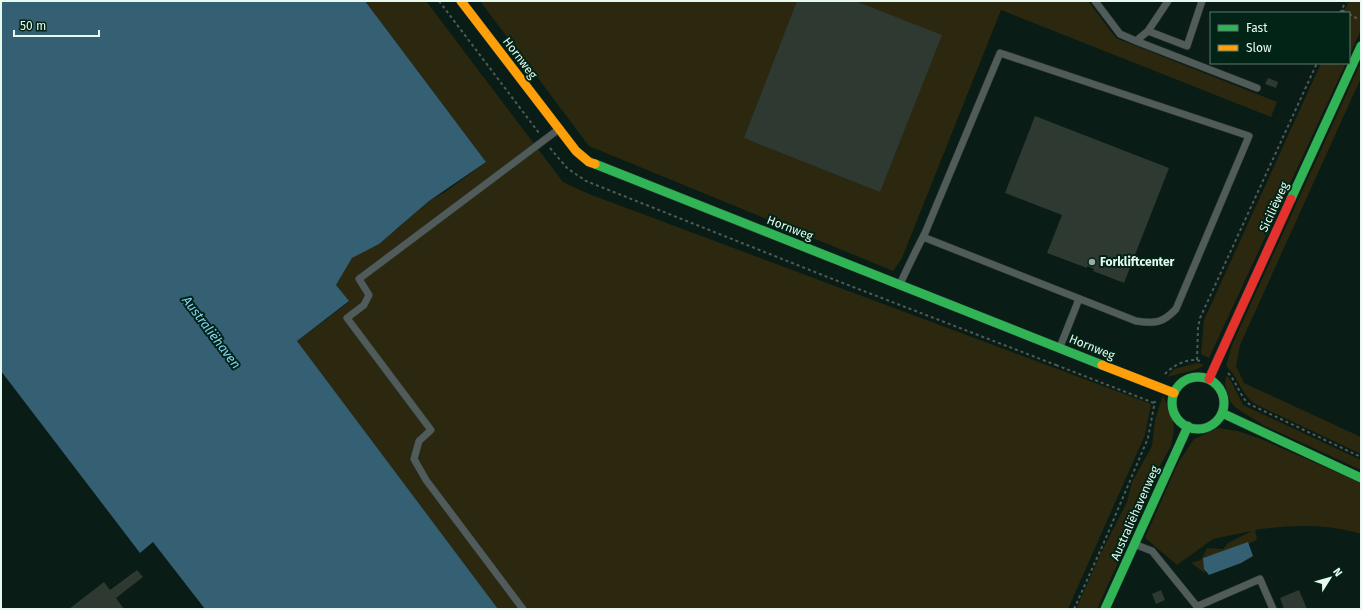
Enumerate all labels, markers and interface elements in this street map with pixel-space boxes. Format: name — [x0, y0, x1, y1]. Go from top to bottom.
scale bar — [14, 12, 99, 38]
legend — [1210, 12, 1350, 64]
text: 50 m — [20, 19, 46, 33]
text: Fast — [1246, 21, 1268, 35]
street label: Hornweg — [500, 35, 541, 82]
text: Slow — [1246, 41, 1272, 55]
street label: Siciliëweg — [1256, 179, 1292, 234]
street label: Hornweg — [765, 213, 816, 243]
place label: Forkliftcenter — [1100, 255, 1175, 269]
marker: Forkliftcenter — [1087, 257, 1097, 267]
water label: Australiëhaven — [179, 292, 244, 372]
street label: Hornweg — [1067, 331, 1118, 363]
street label: Australiëhavenweg — [1108, 463, 1162, 562]
north arrow — [1310, 558, 1350, 598]
text: N — [1330, 565, 1345, 579]

